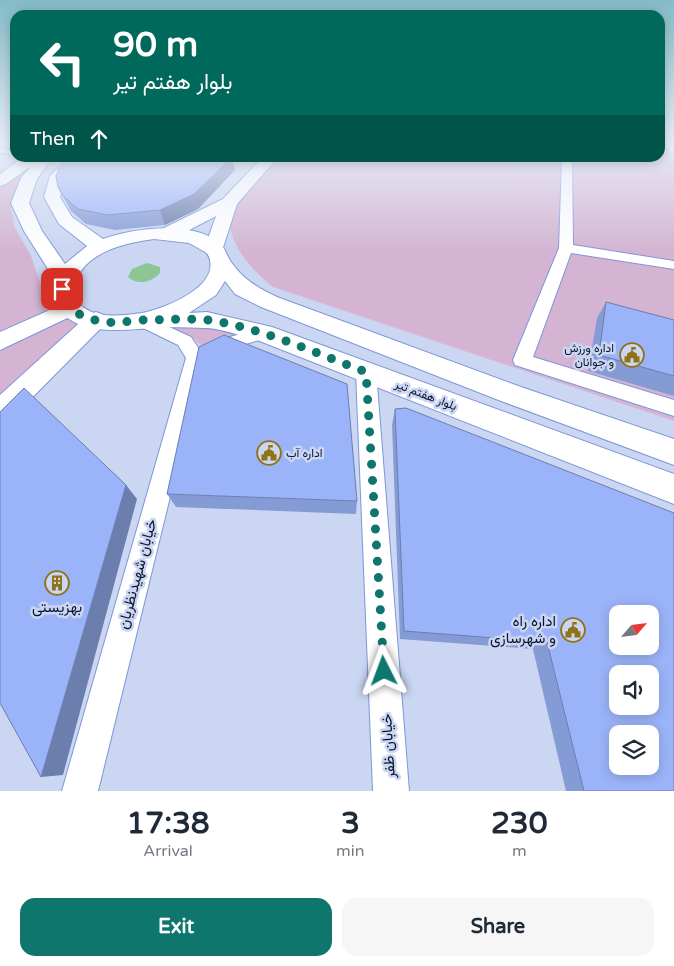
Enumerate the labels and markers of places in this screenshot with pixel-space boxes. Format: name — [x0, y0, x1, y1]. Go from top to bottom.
pin — [41, 268, 83, 310]
place label: اداره ورزش و جوانان — [564, 341, 614, 370]
public building icon: اداره ورزش و جوانان — [619, 342, 645, 368]
public building icon: اداره آب — [256, 440, 282, 466]
place label: اداره آب — [286, 446, 322, 461]
building icon: بهزیستی — [44, 570, 70, 596]
place label: بهزیستی — [32, 598, 82, 617]
place label: اداره راه و شهرسازی — [490, 612, 556, 648]
public building icon: اداره راه و شهرسازی — [560, 617, 586, 643]

